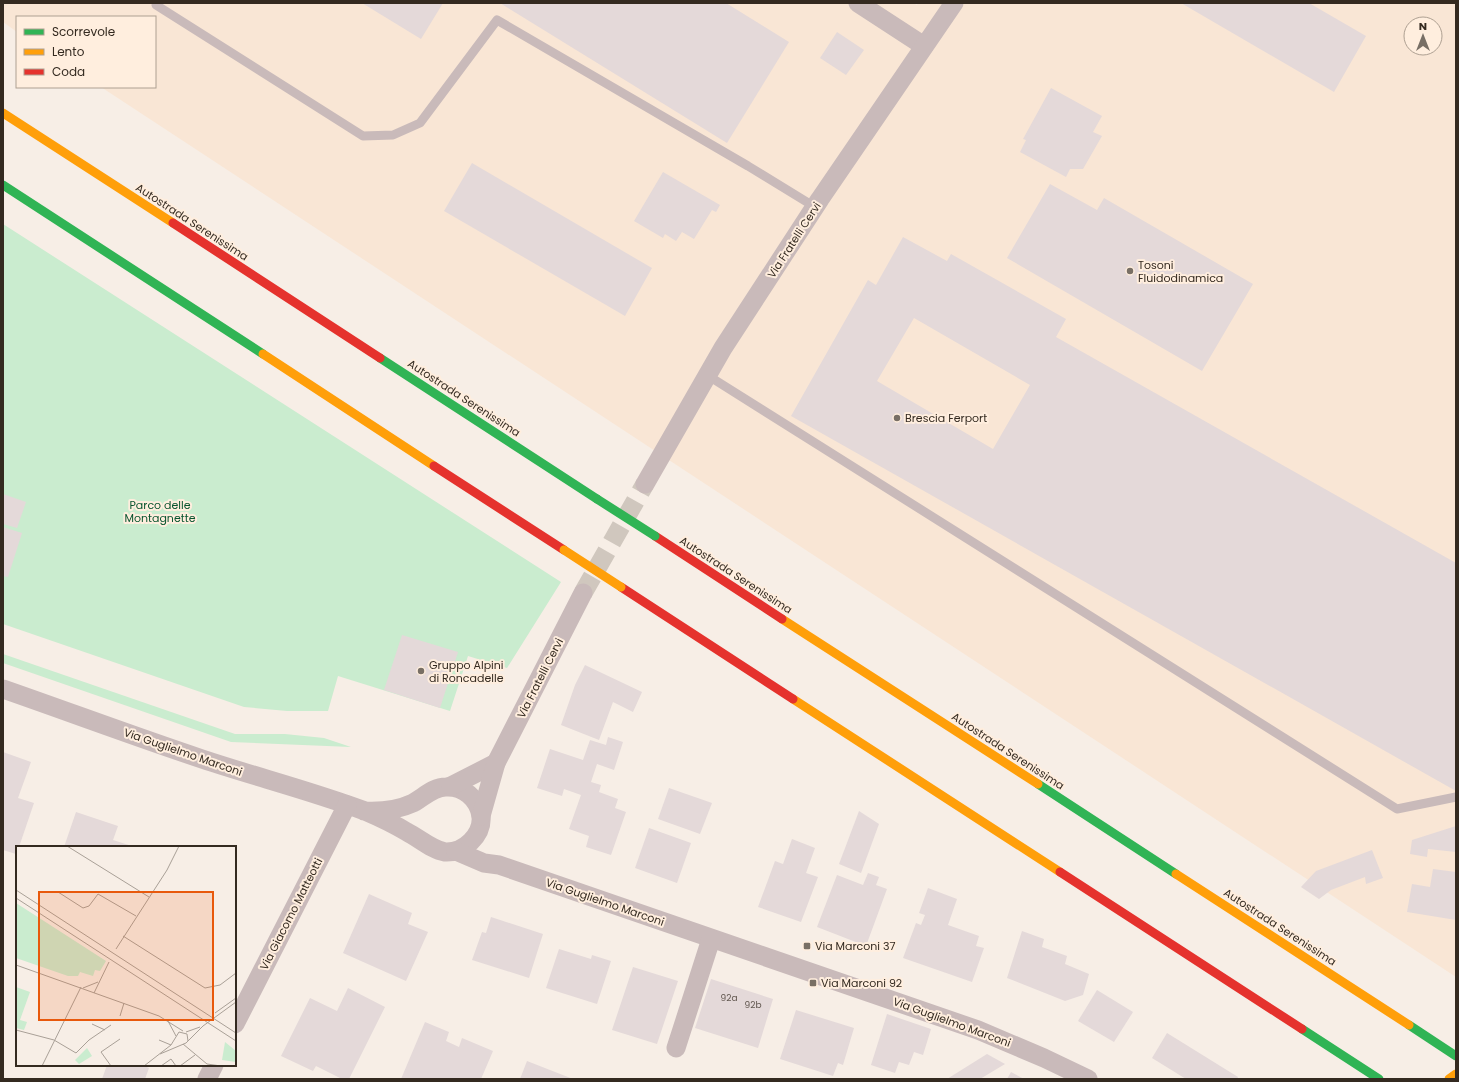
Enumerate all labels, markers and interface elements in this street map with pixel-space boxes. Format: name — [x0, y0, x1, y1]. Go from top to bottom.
legend — [16, 16, 156, 88]
north arrow — [1403, 16, 1443, 56]
text: N — [1419, 18, 1427, 34]
text: Scorrevole — [52, 23, 115, 40]
text: Lento — [52, 43, 85, 60]
text: Coda — [52, 63, 85, 80]
street label: Autostrada Serenissima — [133, 179, 251, 265]
street label: Via Fratelli Cervi — [763, 199, 825, 281]
place label: Tosoni Fluidodinamica — [1138, 257, 1223, 286]
marker: Tosoni Fluidodinamica — [1125, 266, 1135, 276]
street label: Autostrada Serenissima — [405, 355, 523, 441]
place label: Brescia Ferport — [905, 410, 987, 426]
marker: Brescia Ferport — [892, 413, 902, 423]
park label: Parco delle Montagnette — [124, 497, 196, 526]
street label: Autostrada Serenissima — [677, 532, 795, 618]
street label: Via Fratelli Cervi — [513, 635, 567, 721]
place label: Gruppo Alpini di Roncadelle — [429, 657, 504, 686]
marker: Gruppo Alpini di Roncadelle — [416, 666, 426, 676]
street label: Autostrada Serenissima — [949, 708, 1067, 794]
street label: Via Guglielmo Marconi — [122, 724, 245, 780]
inset map — [16, 846, 236, 1066]
street label: Via Giacomo Matteotti — [256, 855, 326, 973]
street label: Via Guglielmo Marconi — [544, 874, 667, 930]
street label: Autostrada Serenissima — [1221, 884, 1339, 970]
place label: Via Marconi 37 — [815, 938, 895, 954]
marker: Via Marconi 37 — [802, 941, 812, 951]
place label: Via Marconi 92 — [821, 975, 902, 991]
marker: Via Marconi 92 — [808, 978, 818, 988]
house number: 92a — [721, 992, 737, 1004]
street label: Via Guglielmo Marconi — [891, 993, 1013, 1051]
house number: 92b — [745, 999, 761, 1011]

